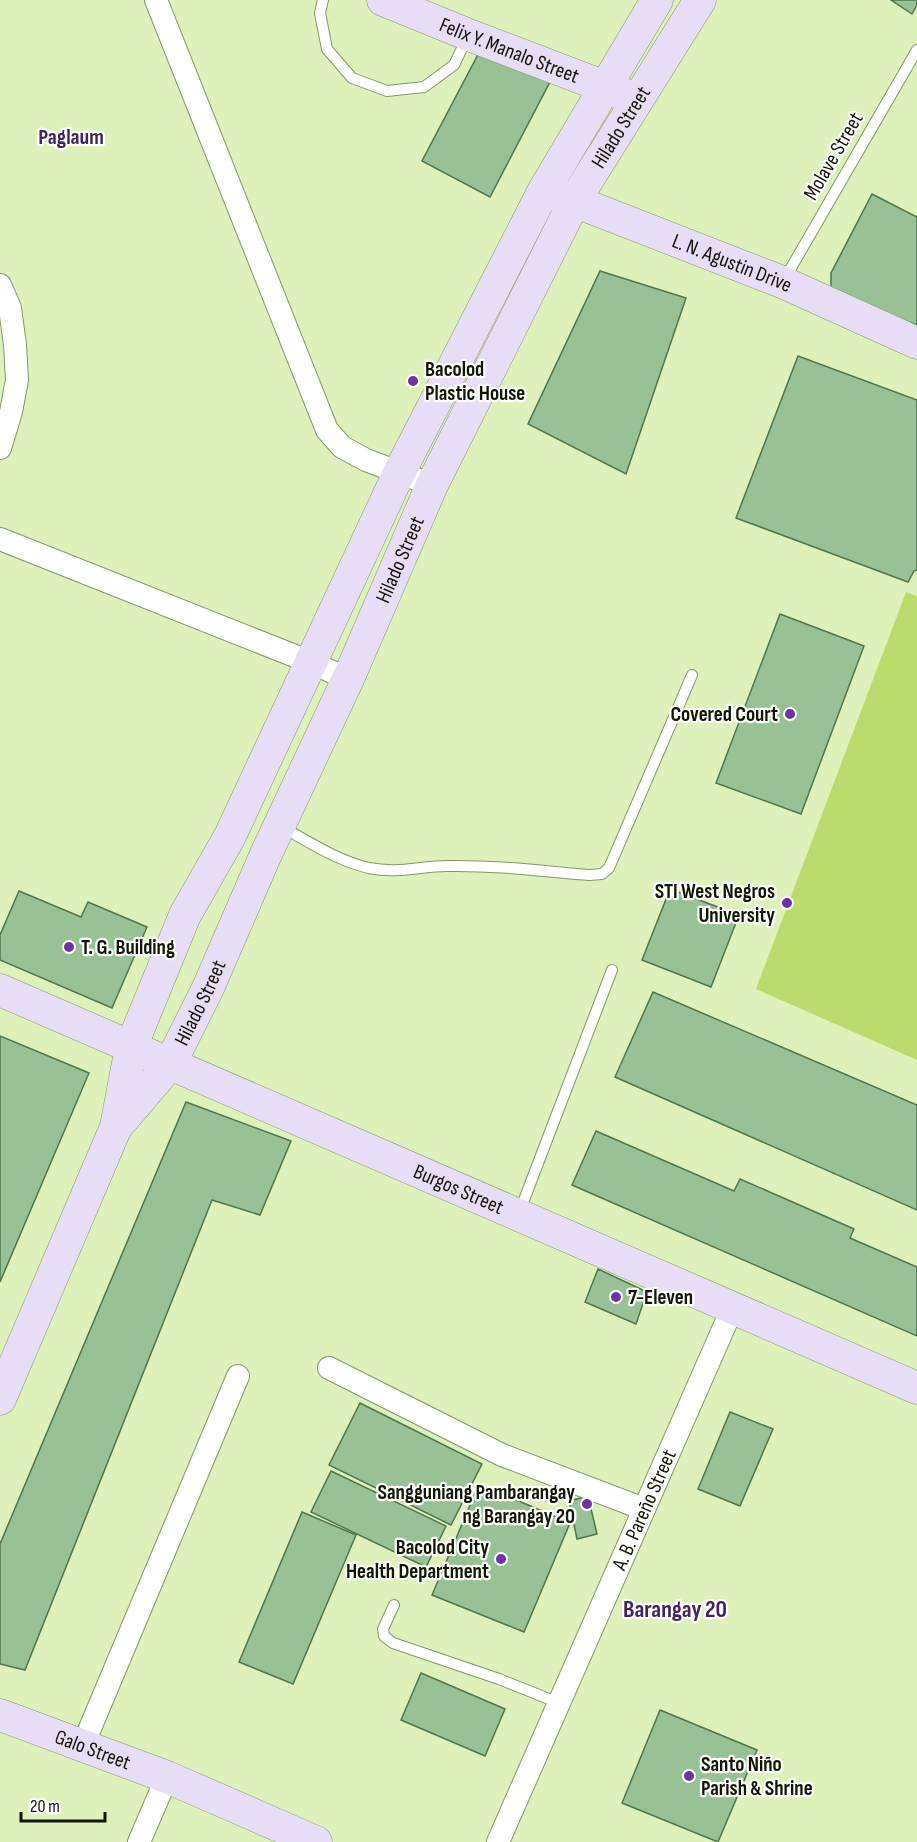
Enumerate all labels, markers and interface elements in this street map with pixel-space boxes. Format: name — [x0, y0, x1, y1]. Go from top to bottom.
street label: Felix Y. Manalo Street — [436, 12, 583, 89]
street label: Hilado Street — [586, 82, 656, 173]
street label: Molave Street — [798, 108, 869, 205]
district label: Paglaum — [38, 124, 104, 151]
street label: L. N. Agustin Drive — [668, 228, 796, 298]
place label: Bacolod Plastic House — [425, 357, 525, 406]
marker: Bacolod Plastic House — [406, 374, 420, 388]
street label: Hilado Street — [370, 513, 430, 607]
place label: Covered Court — [670, 702, 778, 727]
marker: Covered Court — [783, 707, 797, 721]
place label: STI West Negros University — [655, 879, 775, 928]
marker: STI West Negros University — [780, 896, 794, 910]
place label: T. G. Building — [81, 935, 175, 960]
marker: T. G. Building — [62, 940, 76, 954]
street label: Hilado Street — [169, 956, 232, 1050]
street label: Burgos Street — [410, 1159, 507, 1220]
place label: 7-Eleven — [628, 1285, 693, 1310]
marker: 7-Eleven — [609, 1290, 623, 1304]
street label: A. B. Pareño Street — [607, 1446, 682, 1575]
place label: Sangguniang Pambarangay ng Barangay 20 — [377, 1480, 575, 1529]
marker: Sangguniang Pambarangay ng Barangay 20 — [580, 1497, 594, 1511]
place label: Bacolod City Health Department — [346, 1535, 489, 1584]
marker: Bacolod City Health Department — [494, 1552, 508, 1566]
district label: Barangay 20 — [623, 1595, 727, 1624]
street label: Galo Street — [51, 1724, 134, 1775]
place label: Santo Niño Parish & Shrine — [701, 1752, 813, 1801]
marker: Santo Niño Parish & Shrine — [682, 1769, 696, 1783]
scale bar — [21, 1785, 105, 1823]
text: 20 m — [30, 1796, 60, 1817]

